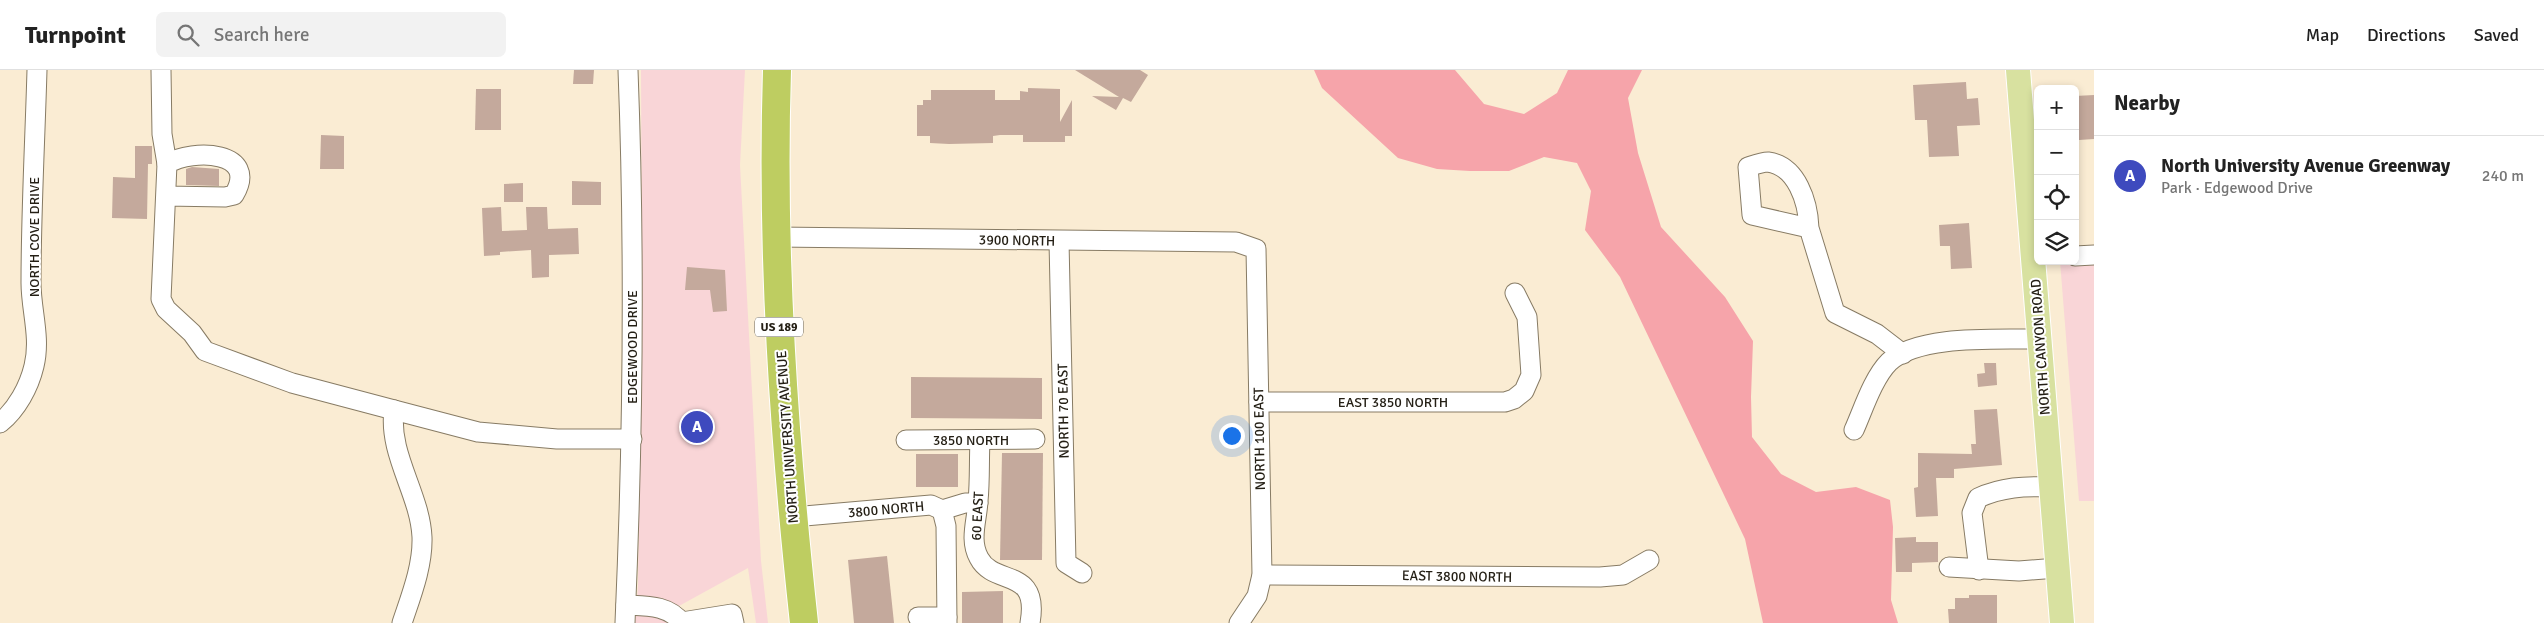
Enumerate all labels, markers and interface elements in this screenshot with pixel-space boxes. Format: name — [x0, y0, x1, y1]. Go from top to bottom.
search box — [156, 12, 506, 57]
text: Turnpoint — [25, 20, 126, 50]
icon: search — [174, 21, 202, 49]
text: Search here — [214, 23, 309, 47]
text: Map — [2306, 24, 2339, 46]
text: Directions — [2367, 24, 2446, 46]
text: Saved — [2474, 24, 2519, 46]
map controls — [2034, 85, 2079, 265]
button: + — [2034, 85, 2079, 130]
text: Nearby — [2114, 90, 2180, 116]
button: − — [2034, 130, 2079, 175]
text: North University Avenue Greenway — [2161, 154, 2450, 178]
text: A — [2125, 166, 2135, 186]
text: 240 m — [2482, 166, 2524, 186]
button: locate — [2034, 175, 2079, 220]
street label: NORTH COVE DRIVE — [26, 177, 43, 297]
text: Park · Edgewood Drive — [2161, 178, 2313, 198]
button: layers — [2034, 220, 2079, 265]
street label: 3900 NORTH — [979, 231, 1055, 250]
street label: NORTH CANYON ROAD — [2027, 278, 2054, 416]
street label: EDGEWOOD DRIVE — [624, 290, 641, 404]
road number: US 189 — [755, 318, 803, 336]
street label: NORTH UNIVERSITY AVENUE — [773, 350, 802, 524]
street label: NORTH 70 EAST — [1054, 363, 1073, 459]
street label: NORTH 100 EAST — [1250, 387, 1269, 491]
street label: EAST 3850 NORTH — [1338, 394, 1448, 411]
pin: A — [681, 408, 713, 446]
your location — [1219, 423, 1245, 449]
street label: 3850 NORTH — [933, 432, 1009, 449]
street label: 60 EAST — [968, 491, 987, 541]
street label: 3800 NORTH — [847, 498, 925, 521]
street label: EAST 3800 NORTH — [1402, 567, 1512, 586]

